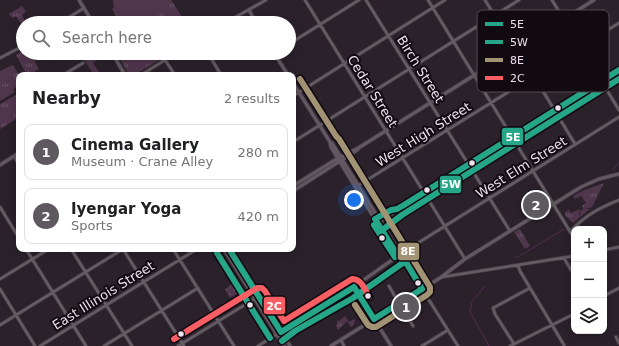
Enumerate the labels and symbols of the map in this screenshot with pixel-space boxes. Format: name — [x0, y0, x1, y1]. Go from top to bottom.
legend — [477, 10, 609, 92]
text: 5E — [510, 18, 524, 31]
street label: Birch Street — [394, 33, 447, 106]
text: 5W — [510, 36, 528, 49]
street label: Cedar Street — [344, 52, 401, 130]
text: 8E — [510, 54, 524, 67]
text: 2C — [510, 72, 525, 85]
street label: West High Street — [373, 99, 474, 170]
unlabelled marker — [553, 103, 563, 113]
line badge: 5E — [501, 127, 524, 146]
text: 5E — [505, 131, 521, 144]
street label: West Elm Street — [473, 133, 569, 201]
unlabelled marker — [467, 158, 477, 168]
line badge: 5W — [439, 175, 462, 194]
text: 5W — [441, 178, 461, 191]
unlabelled marker — [422, 185, 432, 195]
your location — [344, 190, 364, 210]
pin: 2 — [523, 190, 549, 220]
unlabelled marker — [377, 233, 387, 243]
line badge: 8E — [397, 242, 420, 261]
text: 8E — [400, 245, 416, 258]
street label: East Illinois Street — [50, 258, 157, 333]
unlabelled marker — [413, 278, 423, 288]
unlabelled marker — [363, 291, 373, 301]
pin: 1 — [393, 292, 419, 322]
line badge: 2C — [263, 296, 286, 315]
unlabelled marker — [245, 300, 255, 310]
text: 2C — [266, 300, 282, 313]
unlabelled marker — [176, 329, 186, 339]

